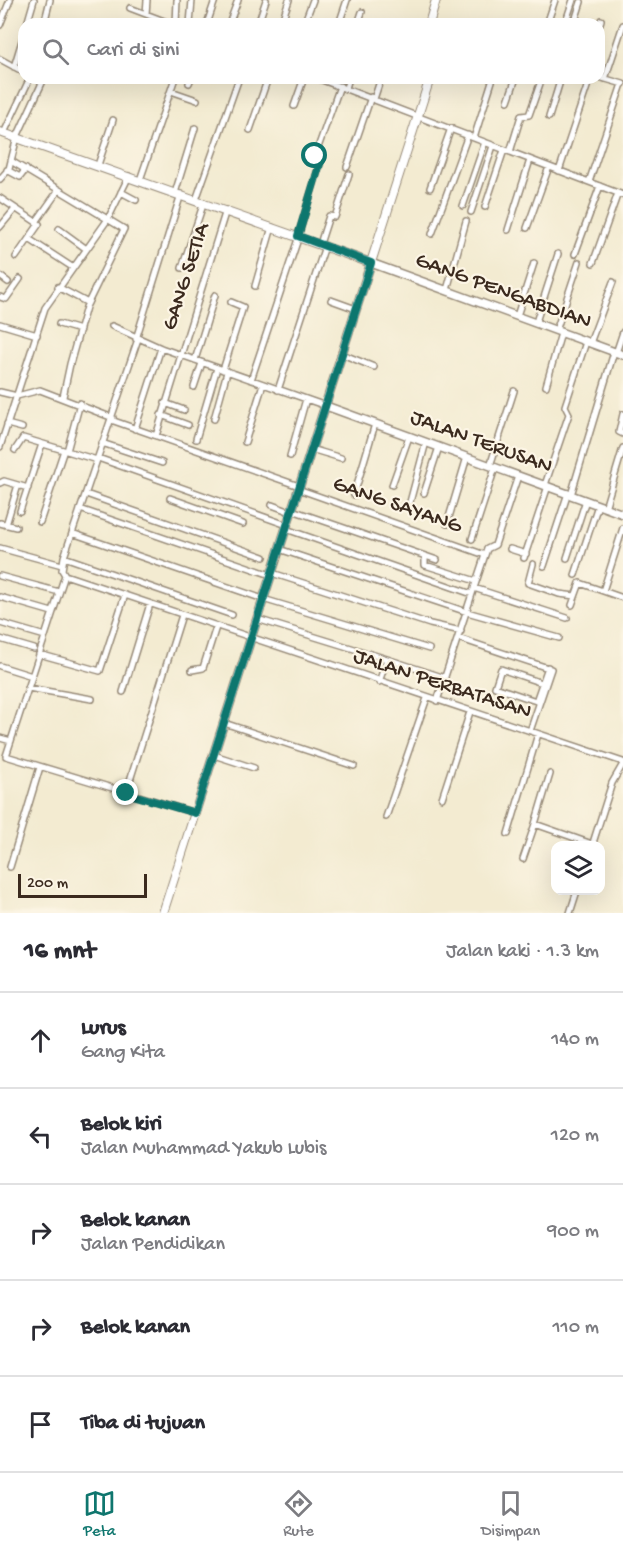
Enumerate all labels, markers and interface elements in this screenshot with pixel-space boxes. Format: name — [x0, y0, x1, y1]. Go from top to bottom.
search box — [18, 18, 605, 84]
icon: search — [39, 35, 72, 68]
text: Cari di sini — [87, 38, 180, 64]
route start — [301, 142, 327, 168]
street label: GANG SETIA — [157, 219, 217, 334]
street label: GANG PENGABDIAN — [411, 248, 595, 336]
street label: JALAN TERUSAN — [406, 405, 556, 481]
street label: GANG SAYANG — [329, 472, 466, 541]
street label: JALAN PERBATASAN — [350, 644, 534, 726]
route end — [112, 779, 138, 805]
map controls — [551, 841, 605, 895]
button: layers — [551, 841, 605, 895]
scale bar — [18, 871, 147, 899]
text: 200 m — [27, 875, 68, 894]
text: 16 mnt — [24, 937, 95, 968]
text: Jalan kaki · 1.3 km — [446, 941, 599, 964]
text: Lurus — [81, 1016, 126, 1042]
icon: ahead — [24, 1024, 57, 1057]
text: 140 m — [551, 1029, 599, 1052]
text: Gang Kita — [81, 1042, 165, 1065]
text: Belok kiri — [81, 1112, 162, 1138]
icon: left — [24, 1120, 57, 1153]
text: 120 m — [551, 1125, 599, 1148]
text: Jalan Muhammad Yakub Lubis — [81, 1138, 326, 1161]
text: Belok kanan — [81, 1208, 190, 1234]
icon: right — [24, 1216, 57, 1249]
text: 900 m — [547, 1221, 599, 1244]
text: Jalan Pendidikan — [81, 1234, 225, 1257]
icon: right — [24, 1312, 57, 1345]
text: Belok kanan — [81, 1315, 190, 1341]
text: 110 m — [553, 1317, 599, 1340]
icon: arrive — [24, 1408, 57, 1441]
text: Tiba di tujuan — [81, 1411, 205, 1437]
tab: Peta — [83, 1487, 116, 1542]
tab: Rute — [282, 1487, 315, 1542]
tab: Disimpan — [481, 1487, 540, 1542]

